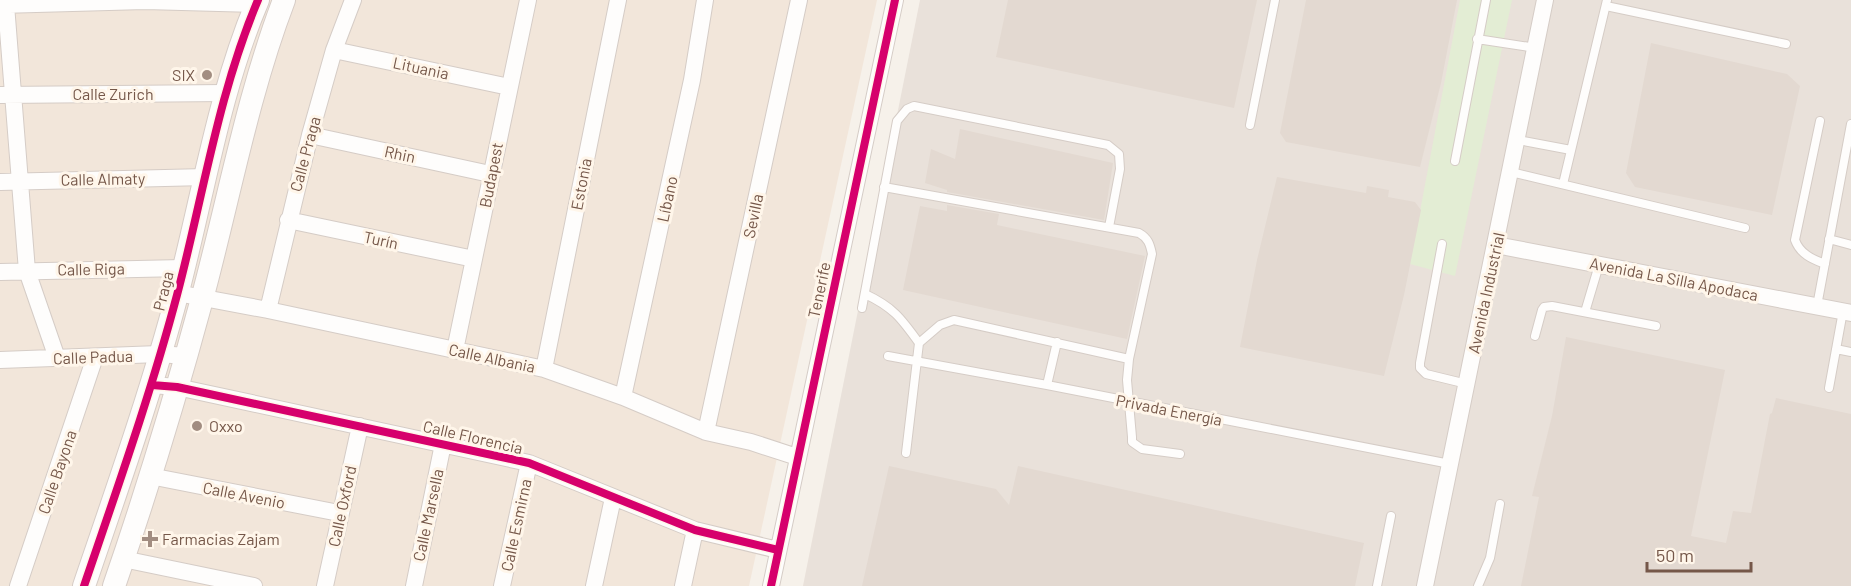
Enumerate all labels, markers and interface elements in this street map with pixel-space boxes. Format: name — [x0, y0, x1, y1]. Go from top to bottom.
street label: Lituania — [391, 52, 451, 83]
place label: SIX — [172, 65, 195, 84]
marker: SIX — [200, 68, 214, 82]
street label: Calle Zurich — [72, 84, 154, 103]
street label: Calle Praga — [285, 114, 324, 194]
street label: Rhin — [383, 141, 417, 166]
street label: Budapest — [475, 141, 506, 209]
street label: Estonia — [566, 156, 595, 212]
street label: Calle Almaty — [60, 168, 146, 189]
street label: Líbano — [652, 174, 681, 224]
street label: Sevilla — [739, 192, 766, 240]
street label: Turín — [362, 227, 400, 252]
street label: Avenida Industrial — [1463, 231, 1508, 355]
street label: Avenida La Silla Apodaca — [1588, 253, 1760, 304]
street label: Calle Riga — [57, 258, 125, 279]
street label: Tenerife — [803, 260, 834, 320]
street label: Praga — [148, 269, 177, 313]
street label: Calle Albania — [447, 339, 537, 376]
street label: Calle Padua — [53, 346, 133, 367]
street label: Privada Energía — [1114, 390, 1224, 429]
place label: Oxxo — [209, 416, 243, 435]
street label: Calle Florencia — [421, 416, 525, 457]
marker: Oxxo — [190, 419, 204, 433]
street label: Calle Bayona — [33, 427, 80, 516]
street label: Calle Oxford — [324, 464, 359, 548]
street label: Calle Marsella — [408, 467, 447, 563]
street label: Calle Avenio — [201, 477, 287, 512]
street label: Calle Esmirna — [496, 477, 535, 573]
place label: Farmacias Zajam — [162, 529, 280, 548]
marker: Farmacias Zajam — [143, 532, 157, 546]
scale bar — [1647, 535, 1750, 573]
text: 50 m — [1656, 544, 1694, 566]

